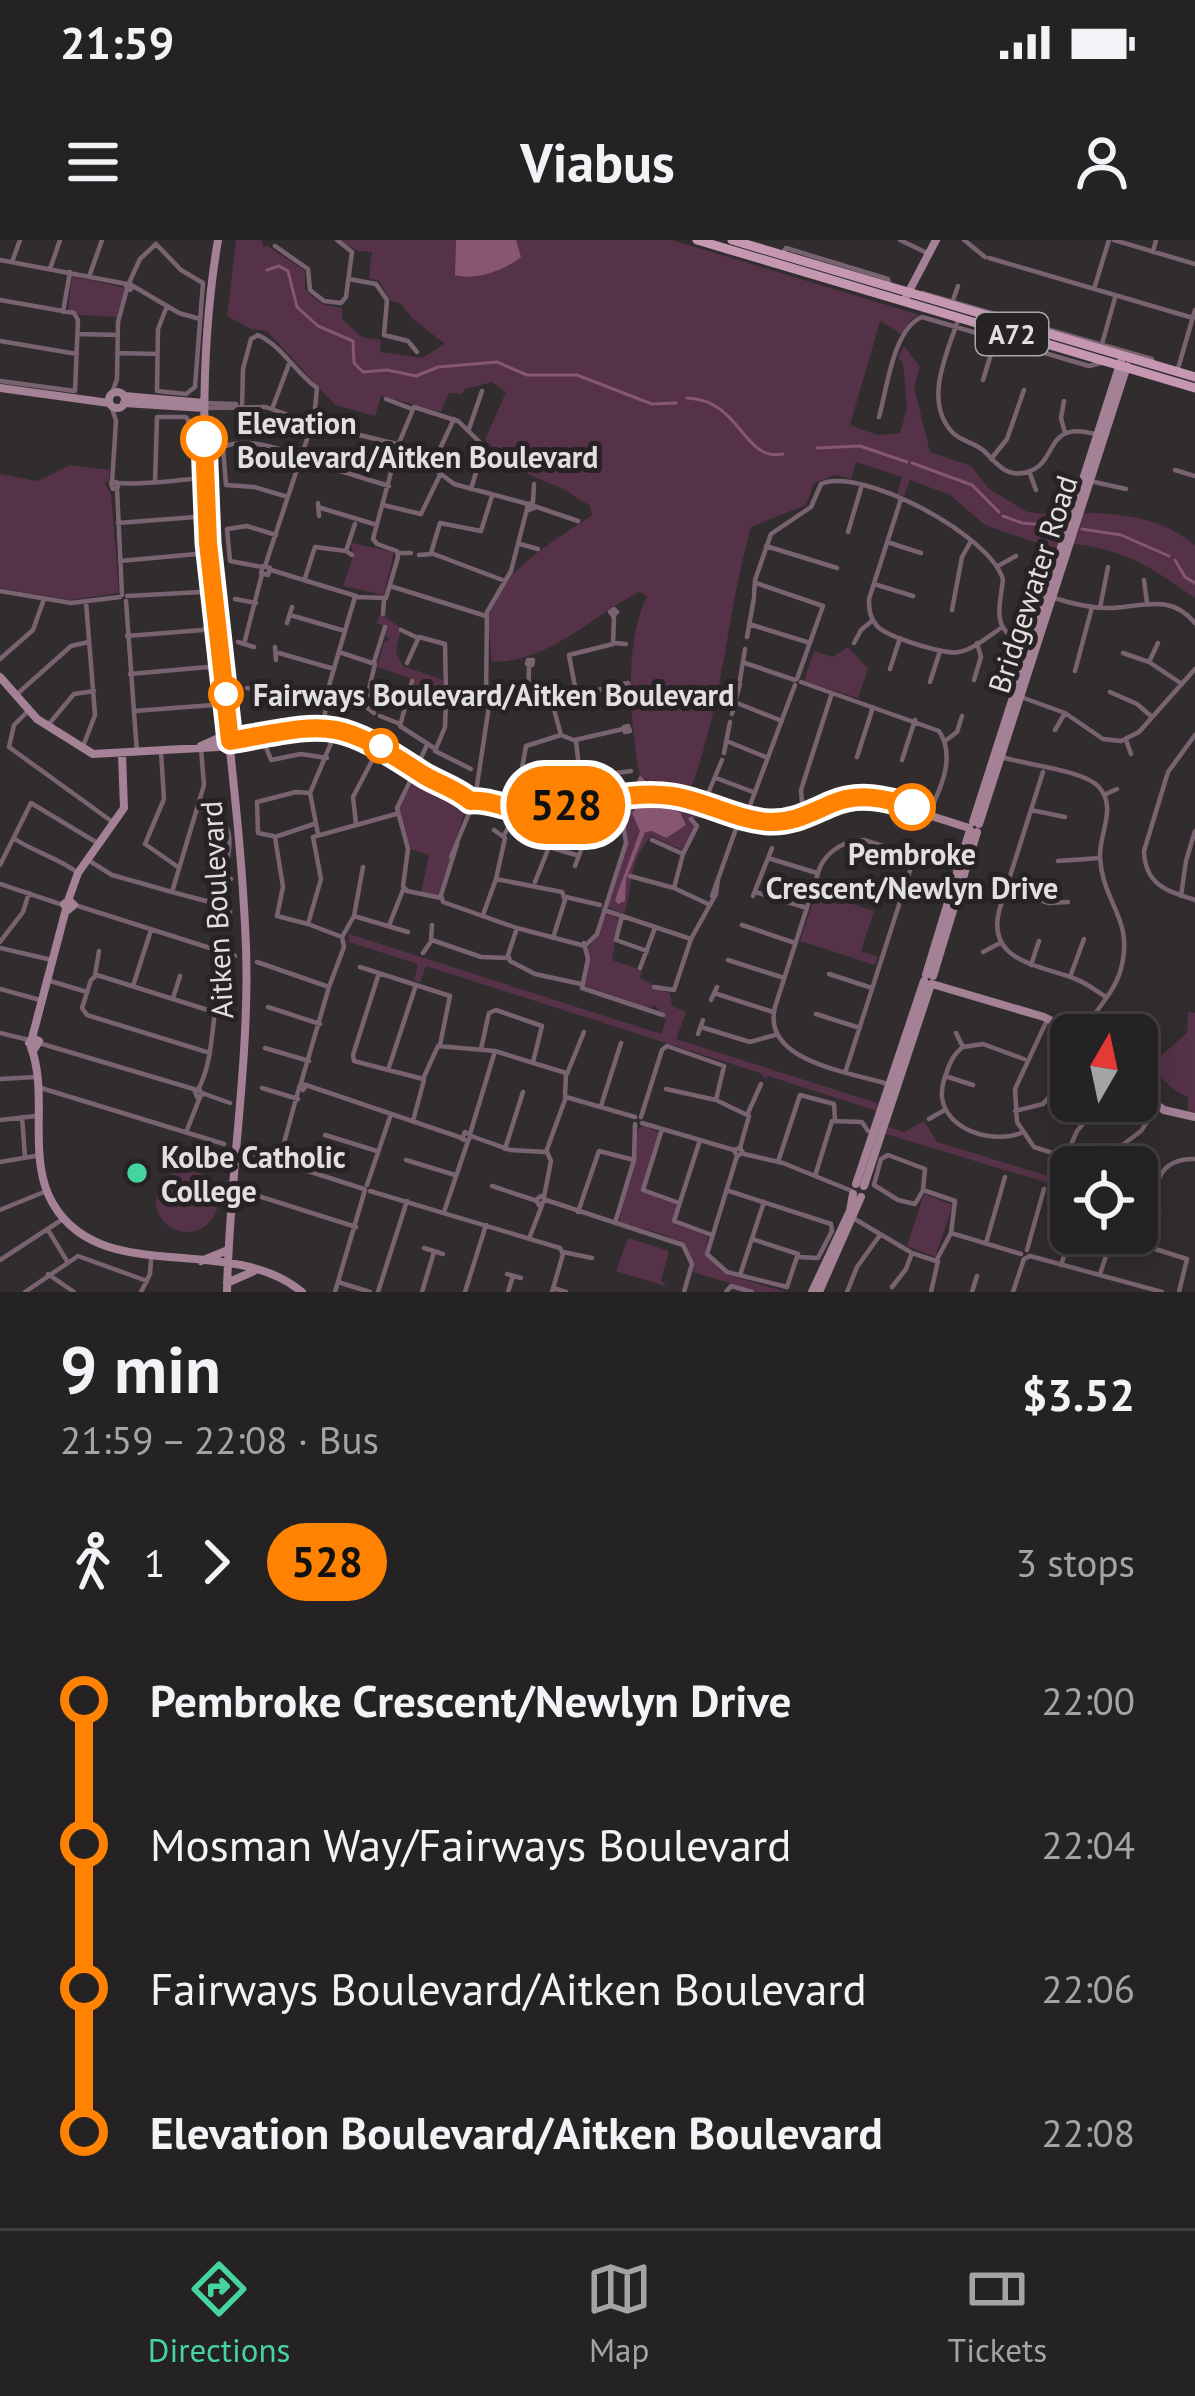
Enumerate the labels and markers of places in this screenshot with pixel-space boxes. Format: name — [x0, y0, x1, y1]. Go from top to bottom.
place label: Elevation Boulevard/Aitken Boulevard — [237, 403, 599, 476]
marker: Elevation Boulevard/Aitken Boulevard — [182, 417, 226, 461]
place label: Fairways Boulevard/Aitken Boulevard — [253, 675, 734, 714]
marker: Fairways Boulevard/Aitken Boulevard — [210, 678, 242, 710]
unlabelled marker — [365, 730, 397, 762]
marker: Pembroke Crescent/Newlyn Drive — [890, 785, 934, 829]
place label: Pembroke Crescent/Newlyn Drive — [766, 834, 1058, 907]
place label: Kolbe Catholic College — [161, 1137, 346, 1210]
marker: Kolbe Catholic College — [124, 1160, 150, 1186]

